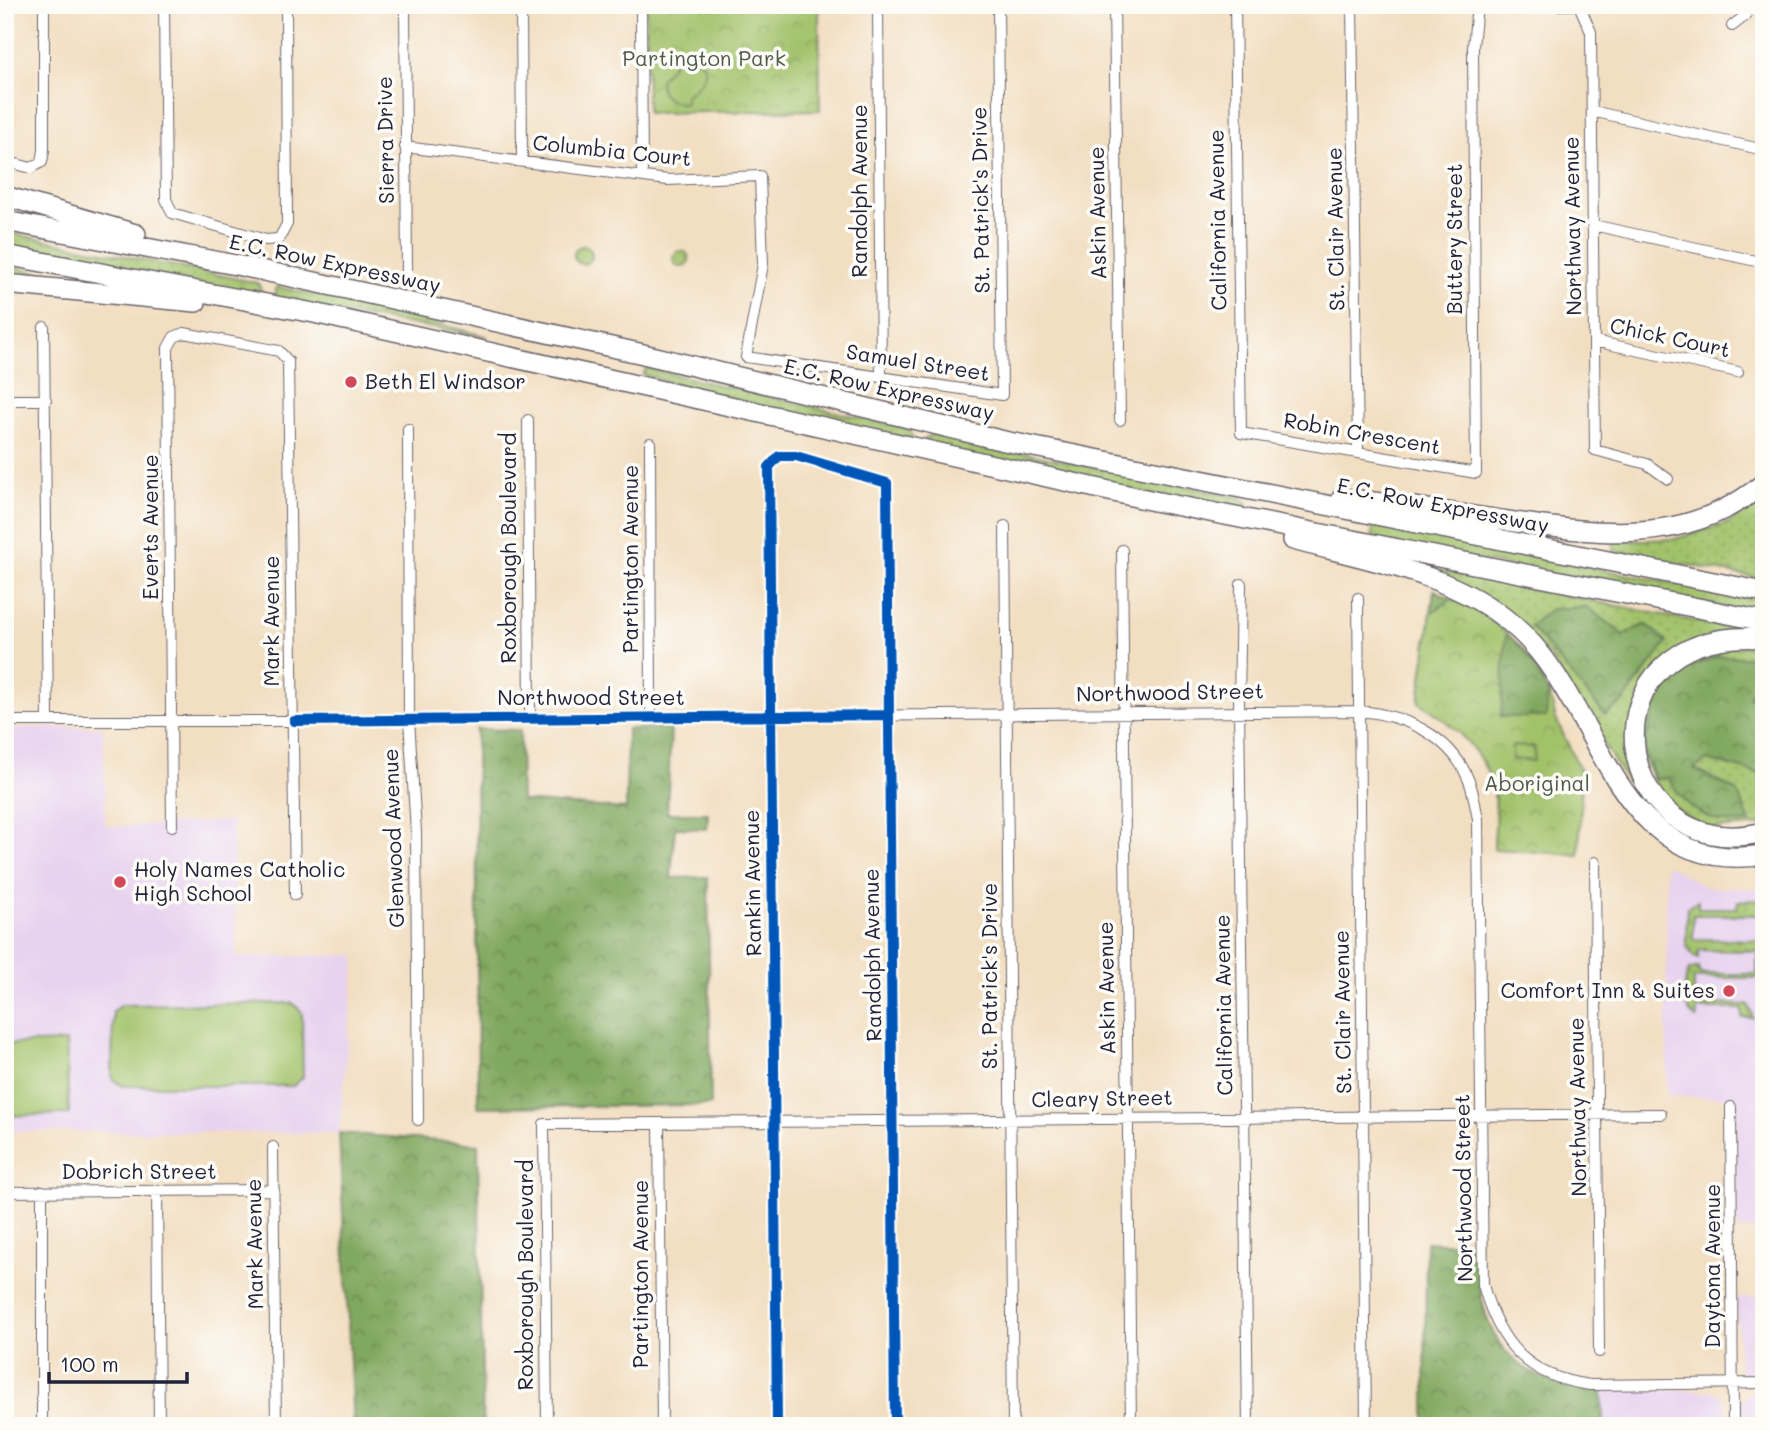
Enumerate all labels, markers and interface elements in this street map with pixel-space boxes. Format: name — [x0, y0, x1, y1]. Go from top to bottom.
park label: Partington Park — [622, 44, 786, 71]
street label: Sierra Drive — [370, 76, 399, 204]
street label: Randolph Avenue — [845, 104, 872, 278]
street label: St. Patrick's Drive — [964, 106, 995, 294]
street label: Columbia Court — [532, 128, 693, 171]
street label: California Avenue — [1201, 129, 1232, 311]
street label: Northway Avenue — [1556, 136, 1587, 316]
street label: Askin Avenue — [1082, 146, 1111, 280]
street label: St. Clair Avenue — [1320, 147, 1349, 311]
street label: Buttery Street — [1440, 163, 1467, 315]
street label: E.C. Row Expressway — [227, 227, 443, 298]
street label: Chick Court — [1608, 311, 1733, 362]
street label: Samuel Street — [845, 337, 992, 386]
street label: E.C. Row Expressway — [782, 351, 997, 426]
place label: Beth El Windsor — [365, 367, 526, 394]
marker: Beth El Windsor — [343, 374, 359, 390]
street label: Robin Crescent — [1282, 405, 1443, 460]
street label: Roxborough Boulevard — [494, 433, 521, 663]
street label: Everts Avenue — [136, 454, 163, 600]
street label: Partington Avenue — [616, 465, 643, 653]
street label: E.C. Row Expressway — [1335, 471, 1551, 538]
street label: Mark Avenue — [257, 556, 284, 686]
street label: Northwood Street — [1076, 676, 1264, 707]
street label: Northwood Street — [497, 683, 685, 710]
street label: Glenwood Avenue — [376, 748, 409, 928]
park label: Aboriginal — [1484, 769, 1590, 796]
street label: Rankin Avenue — [737, 809, 766, 957]
place label: Holy Names Catholic High School — [134, 855, 345, 906]
street label: Randolph Avenue — [856, 868, 887, 1042]
marker: Holy Names Catholic High School — [112, 874, 128, 890]
street label: St. Patrick's Drive — [975, 883, 1002, 1069]
street label: California Avenue — [1207, 914, 1238, 1096]
street label: Askin Avenue — [1091, 921, 1120, 1055]
street label: St. Clair Avenue — [1327, 930, 1356, 1094]
place label: Comfort Inn & Suites — [1500, 976, 1715, 1003]
marker: Comfort Inn & Suites — [1721, 983, 1737, 999]
street label: Northway Avenue — [1561, 1017, 1592, 1197]
street label: Cleary Street — [1031, 1083, 1173, 1112]
street label: Northwood Street — [1447, 1094, 1478, 1282]
street label: Dobrich Street — [62, 1157, 216, 1184]
street label: Roxborough Boulevard — [511, 1160, 538, 1390]
street label: Mark Avenue — [239, 1178, 268, 1310]
street label: Partington Avenue — [626, 1180, 653, 1368]
street label: Daytona Avenue — [1698, 1184, 1725, 1348]
scale bar — [49, 1340, 187, 1384]
text: 100 m — [60, 1350, 119, 1377]

